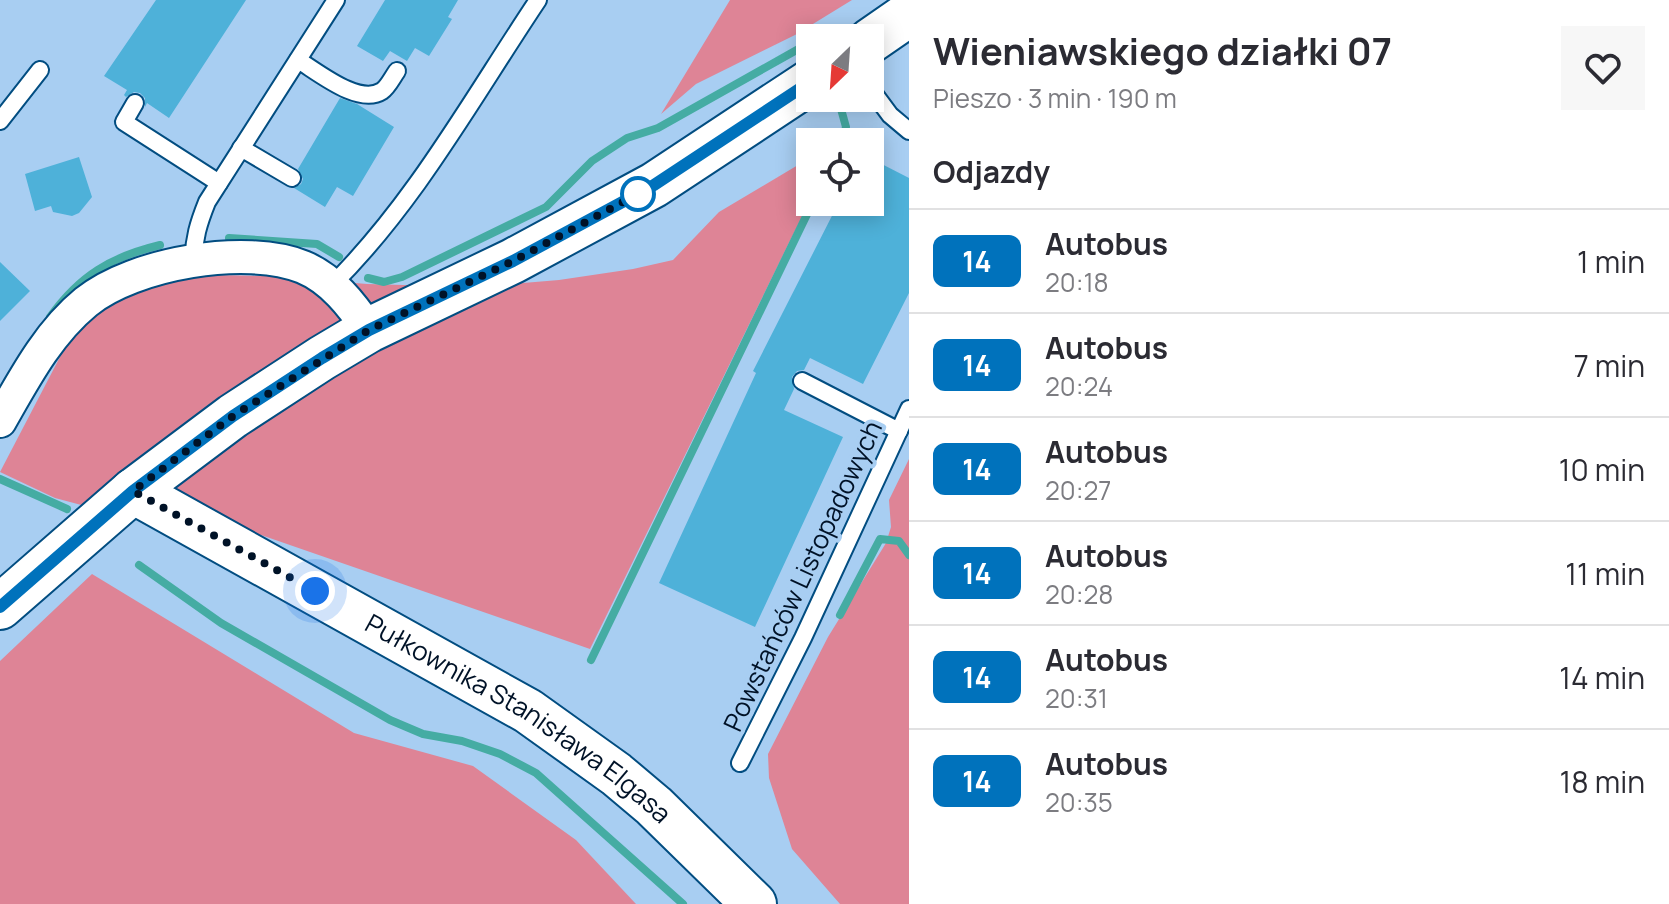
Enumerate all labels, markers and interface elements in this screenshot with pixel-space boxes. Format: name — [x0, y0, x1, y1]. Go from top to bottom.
north arrow — [796, 24, 884, 112]
map controls — [796, 24, 884, 216]
text: Wieniawskiego działki 07 — [933, 24, 1392, 76]
button: heart — [1561, 26, 1645, 110]
text: Pieszo · 3 min · 190 m — [933, 80, 1177, 116]
button: locate — [796, 128, 884, 216]
text: Odjazdy — [933, 151, 1050, 192]
unlabelled marker — [621, 177, 655, 211]
text: Autobus — [1045, 223, 1168, 264]
text: 1 min — [1577, 241, 1645, 282]
text: 14 — [962, 242, 992, 280]
text: 20:18 — [1045, 264, 1109, 300]
text: Autobus — [1045, 327, 1168, 368]
text: 7 min — [1574, 345, 1645, 386]
text: 14 — [962, 346, 992, 384]
text: 20:24 — [1045, 368, 1113, 404]
street label: Powstańców Listopadowych — [714, 414, 890, 737]
text: Autobus — [1045, 431, 1168, 472]
text: 10 min — [1559, 449, 1645, 490]
text: 14 — [962, 450, 992, 488]
text: 20:27 — [1045, 472, 1111, 508]
text: Autobus — [1045, 535, 1168, 576]
text: 11 min — [1565, 553, 1645, 594]
text: 14 — [962, 554, 992, 592]
your location — [295, 571, 335, 611]
text: 20:28 — [1045, 576, 1113, 612]
street label: Pułkownika Stanisława Elgasa — [359, 605, 680, 831]
text: Autobus — [1045, 639, 1168, 680]
text: 14 min — [1559, 657, 1645, 698]
text: 14 — [962, 658, 992, 696]
text: 20:31 — [1045, 680, 1108, 716]
text: Autobus — [1045, 743, 1168, 784]
text: 18 min — [1560, 761, 1645, 802]
text: 14 — [962, 762, 992, 800]
text: 20:35 — [1045, 784, 1113, 820]

